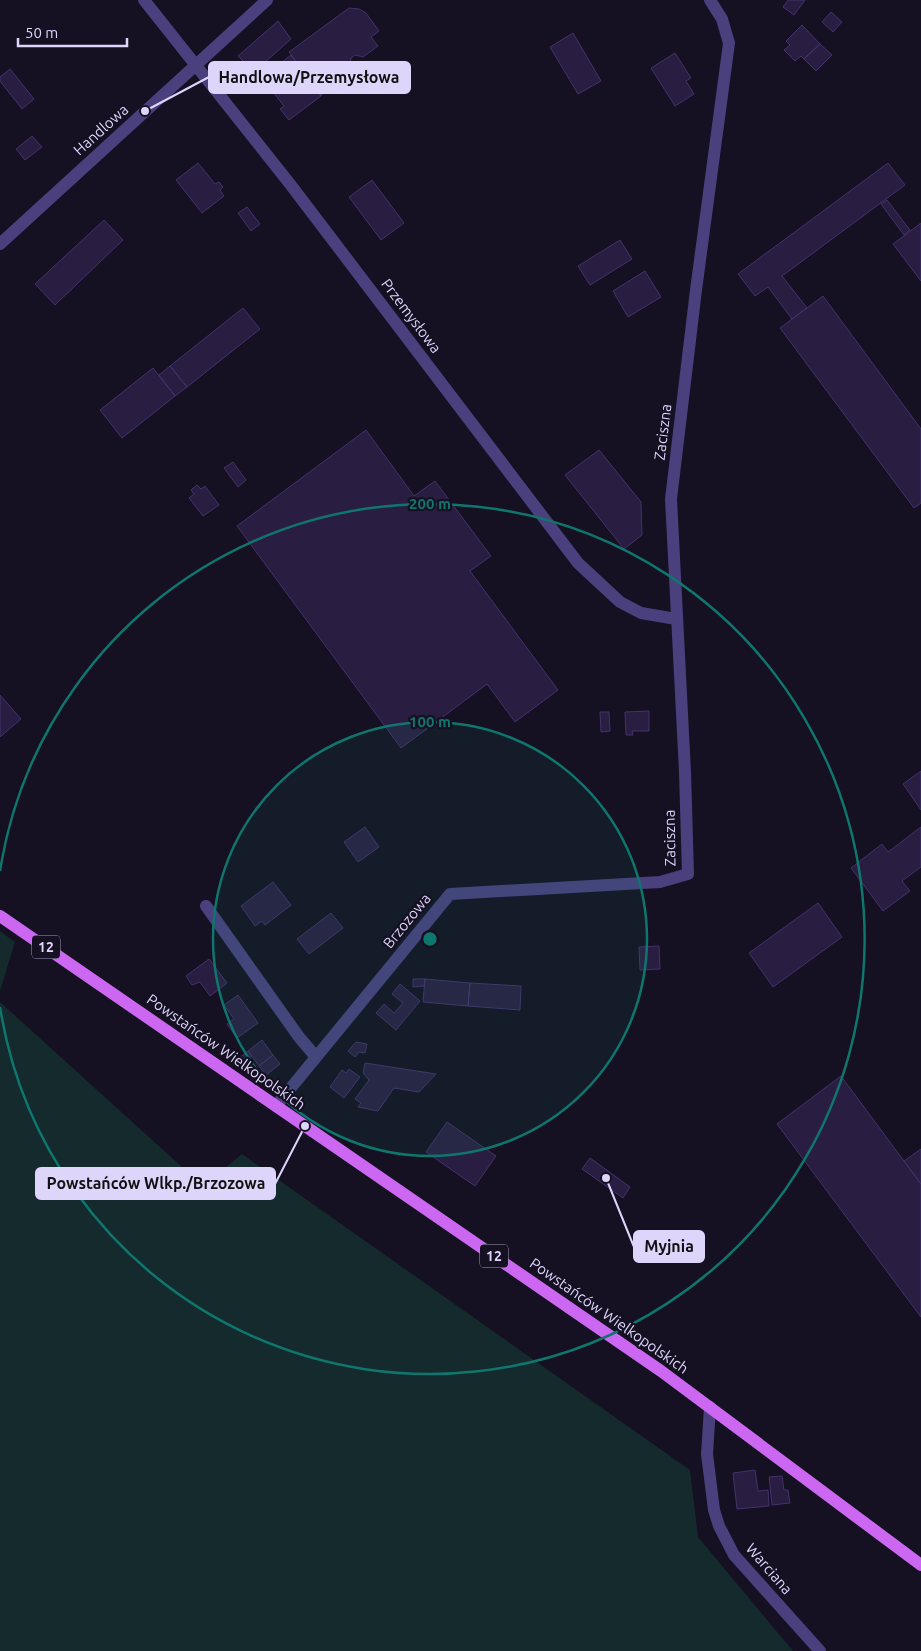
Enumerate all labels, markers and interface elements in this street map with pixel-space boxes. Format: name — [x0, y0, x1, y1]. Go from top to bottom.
scale bar — [18, 15, 126, 47]
text: 50 m — [25, 24, 58, 41]
callout: Handlowa/Przemysłowa — [209, 62, 410, 93]
text: Handlowa/Przemysłowa — [219, 68, 399, 86]
street label: Handlowa — [70, 101, 131, 159]
street label: Przemysłowa — [378, 275, 445, 356]
street label: Zaciszna — [651, 403, 674, 461]
text: 200 m — [409, 495, 451, 512]
text: 100 m — [409, 713, 451, 730]
street label: Zaciszna — [661, 810, 678, 866]
street label: Brzozowa — [379, 890, 434, 951]
centre of rings — [421, 930, 439, 948]
road number: 12 — [32, 936, 60, 959]
street label: Powstańców Wielkopolskich — [144, 990, 309, 1113]
callout: Powstańców Wlkp./Brzozowa — [36, 1168, 275, 1199]
text: Powstańców Wlkp./Brzozowa — [47, 1174, 265, 1192]
callout: Myjnia — [634, 1231, 704, 1262]
text: Myjnia — [644, 1237, 694, 1255]
road number: 12 — [480, 1244, 508, 1268]
street label: Powstańców Wielkopolskich — [527, 1254, 692, 1377]
street label: Warciana — [743, 1540, 796, 1597]

